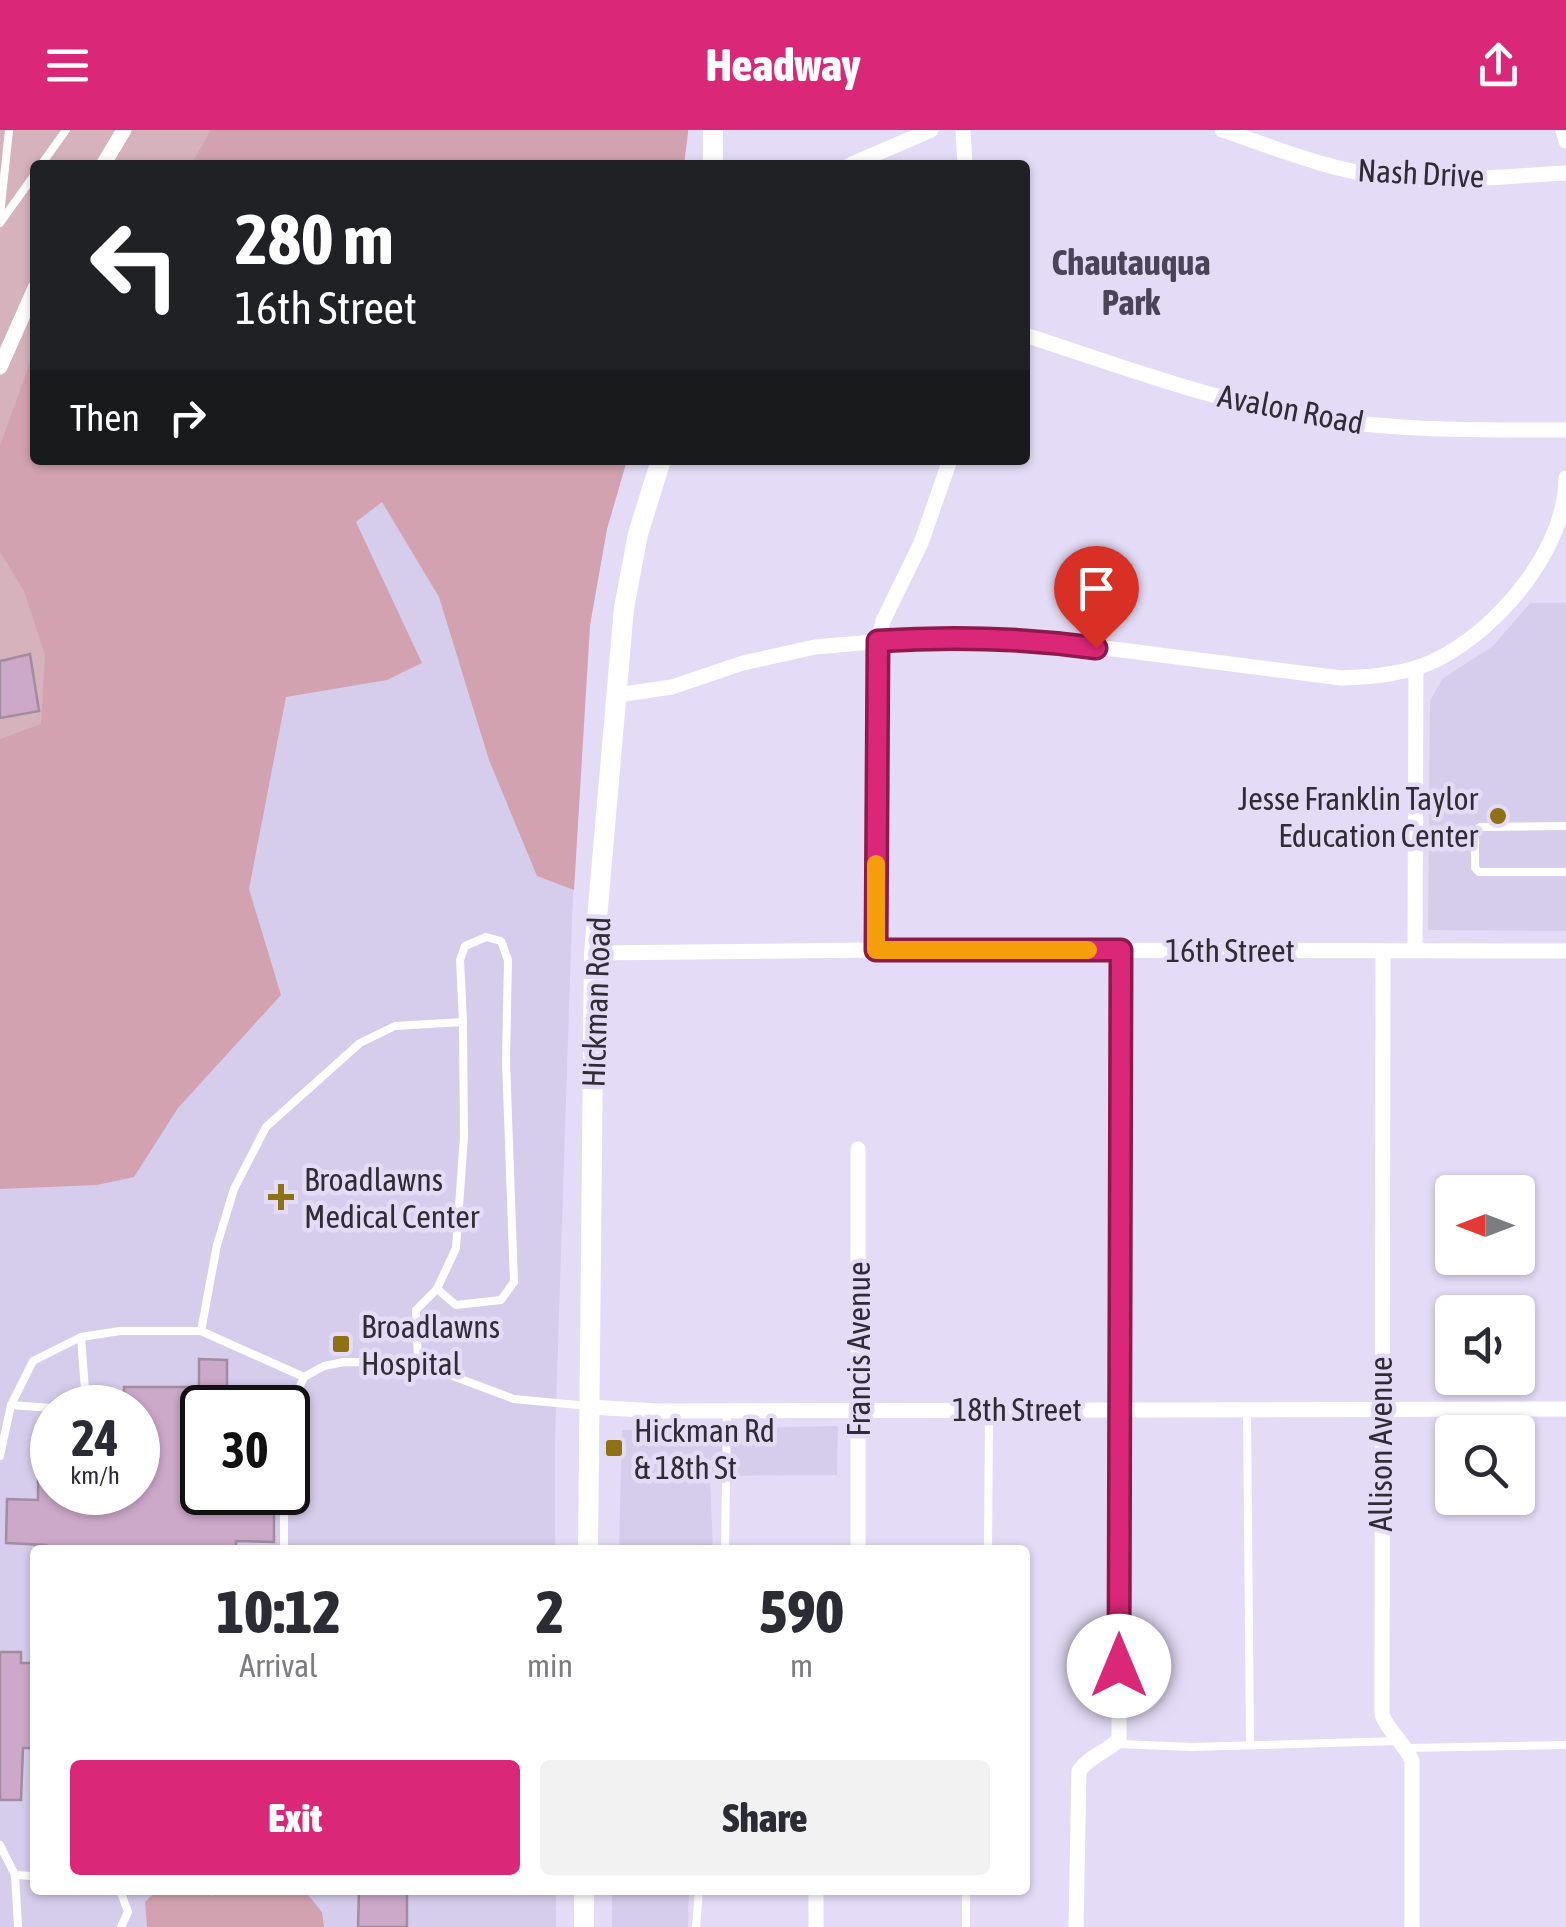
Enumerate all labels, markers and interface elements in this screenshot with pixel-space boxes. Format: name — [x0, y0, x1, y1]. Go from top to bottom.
icon: menu — [40, 38, 95, 93]
icon: share — [1471, 38, 1526, 93]
text: Headway — [706, 39, 860, 91]
street label: Nash Drive — [1357, 151, 1485, 195]
text: 280 m — [235, 199, 394, 279]
icon: left — [70, 200, 200, 330]
district label: Chautauqua Park — [1052, 242, 1210, 322]
text: 16th Street — [235, 282, 417, 334]
street label: Avalon Road — [1215, 377, 1367, 441]
icon: right — [160, 390, 215, 445]
text: Then — [70, 396, 140, 439]
pin — [1054, 546, 1139, 649]
icon: arrive — [1069, 561, 1124, 616]
place label: Jesse Franklin Taylor Education Center — [1238, 780, 1479, 854]
marker: Jesse Franklin Taylor Education Center — [1487, 805, 1509, 827]
street label: Hickman Road — [575, 916, 617, 1088]
street label: 16th Street — [1165, 932, 1295, 969]
place label: Broadlawns Medical Center — [304, 1161, 480, 1235]
north arrow — [1435, 1175, 1535, 1275]
map controls — [1435, 1175, 1535, 1515]
marker: Broadlawns Medical Center — [268, 1184, 294, 1210]
street label: Francis Avenue — [840, 1262, 877, 1436]
button: sound — [1435, 1295, 1535, 1395]
place label: Broadlawns Hospital — [361, 1308, 500, 1382]
marker: Broadlawns Hospital — [330, 1333, 352, 1355]
street label: Allison Avenue — [1362, 1357, 1399, 1531]
speed limit sign: 30 — [180, 1385, 310, 1515]
street label: 18th Street — [952, 1391, 1082, 1428]
text: 24 — [71, 1409, 118, 1467]
place label: Hickman Rd & 18th St — [634, 1412, 775, 1486]
button: search — [1435, 1415, 1535, 1515]
marker: Hickman Rd & 18th St — [603, 1437, 625, 1459]
text: km/h — [70, 1461, 120, 1489]
text: 10:12 — [216, 1577, 341, 1646]
text: 2 — [536, 1577, 564, 1646]
text: 590 — [759, 1577, 844, 1646]
position arrow — [1067, 1614, 1171, 1718]
text: Arrival — [239, 1647, 318, 1684]
text: min — [527, 1647, 573, 1684]
text: m — [790, 1647, 813, 1684]
button: Exit — [70, 1760, 520, 1875]
button: Share — [540, 1760, 990, 1875]

